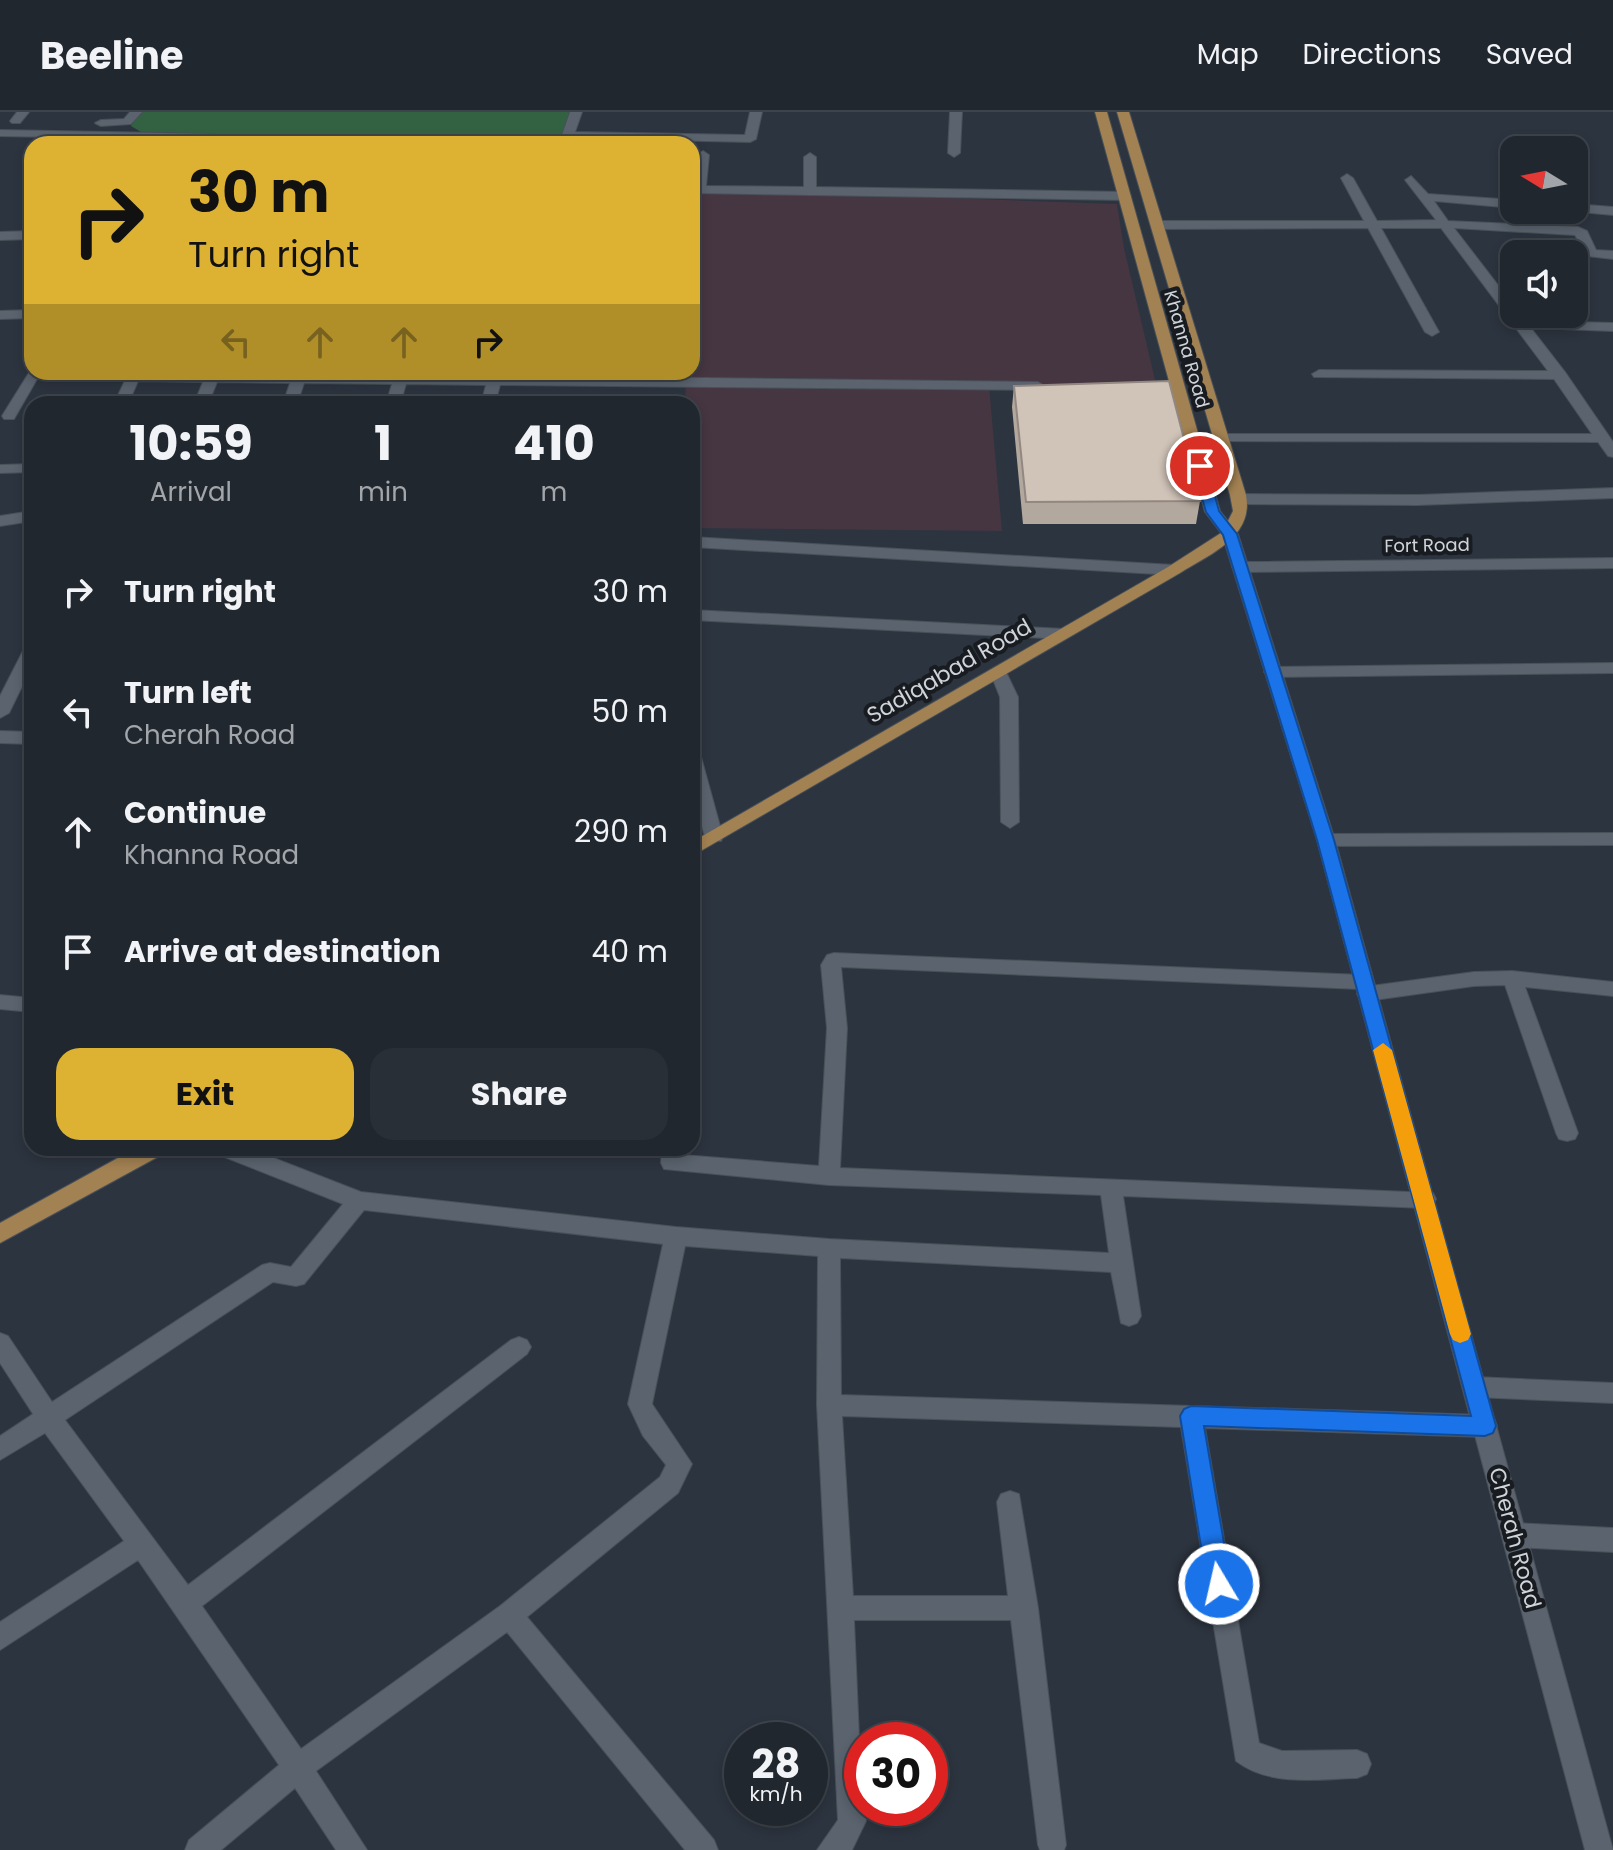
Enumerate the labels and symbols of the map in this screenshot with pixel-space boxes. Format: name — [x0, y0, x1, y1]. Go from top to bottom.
north arrow — [1500, 136, 1588, 224]
street label: Khanna Road — [1158, 287, 1216, 411]
pin — [1166, 432, 1234, 500]
street label: Fort Road — [1384, 532, 1470, 558]
street label: Sadiqabad Road — [861, 611, 1037, 731]
street label: Cherah Road — [1481, 1464, 1549, 1612]
position arrow — [1177, 1542, 1261, 1626]
speed limit sign: 30 — [844, 1722, 948, 1826]

